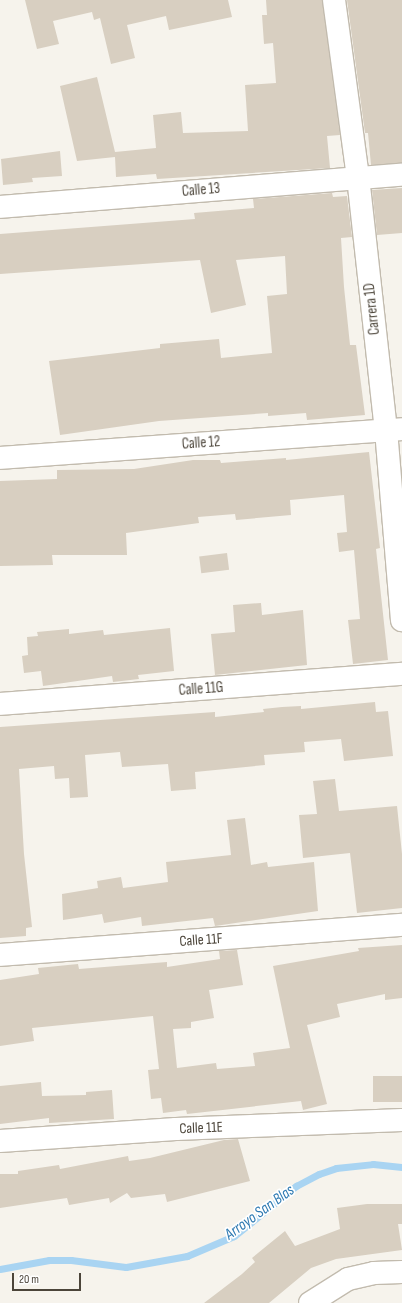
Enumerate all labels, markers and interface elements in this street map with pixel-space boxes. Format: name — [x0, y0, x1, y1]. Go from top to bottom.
street label: Calle 13 — [181, 179, 221, 201]
street label: Carrera 1D — [360, 282, 384, 336]
street label: Calle 12 — [181, 433, 221, 453]
street label: Calle 11G — [178, 678, 224, 700]
street label: Calle 11F — [179, 930, 223, 950]
street label: Calle 11E — [179, 1118, 223, 1138]
water label: Arroyo San Blas — [221, 1181, 299, 1245]
scale bar — [14, 1265, 83, 1291]
text: 20 m — [19, 1272, 39, 1287]

